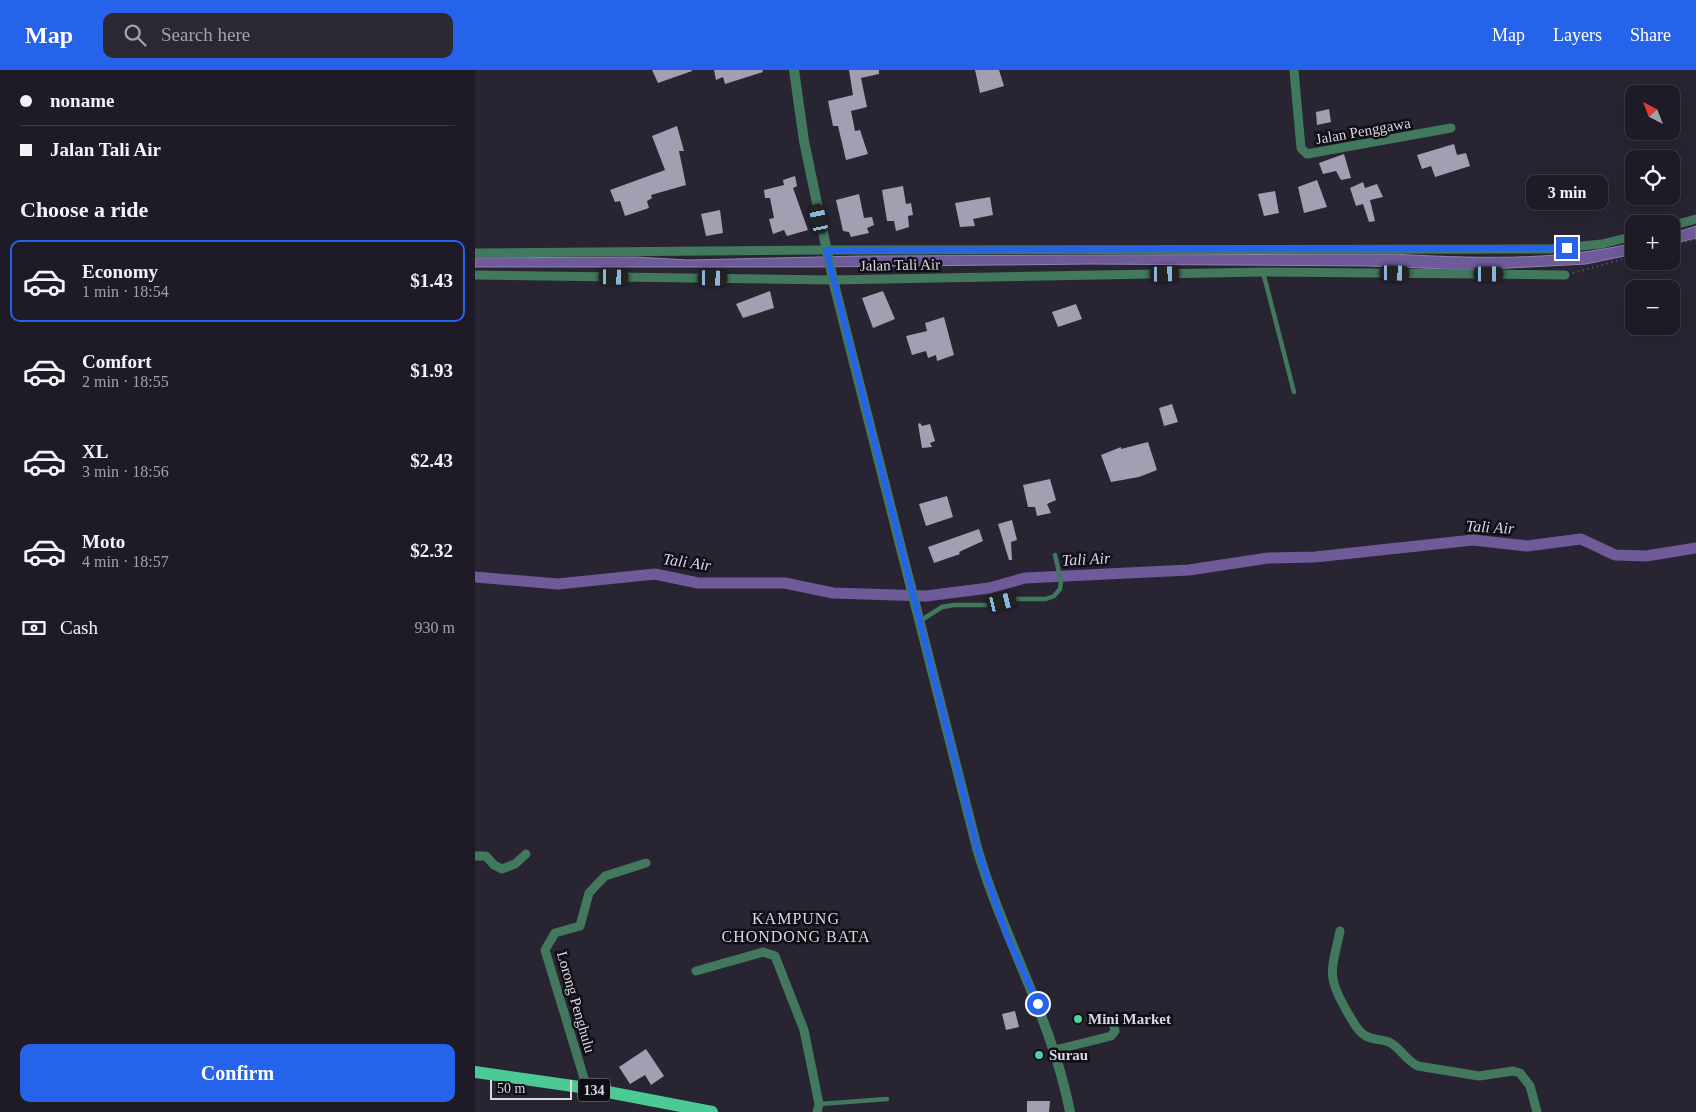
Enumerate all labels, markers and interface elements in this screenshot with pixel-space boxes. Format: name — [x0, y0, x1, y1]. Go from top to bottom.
search box — [103, 13, 453, 58]
icon: search — [121, 21, 149, 49]
text: Map — [25, 22, 73, 48]
text: Search here — [161, 24, 250, 45]
text: Map — [1492, 25, 1525, 45]
text: Layers — [1553, 25, 1602, 45]
text: Share — [1630, 25, 1671, 45]
north arrow — [1625, 85, 1680, 140]
map controls — [1625, 85, 1680, 335]
text: noname — [50, 90, 114, 111]
street label: Jalan Penggawa — [1314, 115, 1412, 147]
text: Jalan Tali Air — [50, 139, 161, 160]
button: locate — [1625, 150, 1680, 205]
callout: 3 min — [1526, 176, 1608, 210]
text: 3 min — [1548, 184, 1586, 201]
text: Choose a ride — [20, 197, 148, 222]
car — [808, 203, 829, 235]
button: + — [1625, 215, 1680, 270]
route end — [1556, 237, 1578, 259]
street label: Jalan Tali Air — [860, 256, 940, 274]
icon: car — [22, 259, 67, 304]
text: Economy — [82, 261, 158, 282]
car — [1379, 265, 1410, 281]
car — [1149, 266, 1180, 282]
car — [1474, 267, 1504, 282]
car — [598, 269, 629, 285]
text: $1.43 — [410, 270, 453, 291]
car — [697, 270, 728, 286]
button: − — [1625, 280, 1680, 335]
text: 1 min · 18:54 — [82, 283, 169, 300]
icon: car — [22, 349, 67, 394]
text: Comfort — [82, 351, 152, 372]
text: $1.93 — [410, 360, 453, 381]
text: 2 min · 18:55 — [82, 373, 169, 390]
icon: car — [22, 439, 67, 484]
text: XL — [82, 441, 108, 462]
text: $2.43 — [410, 450, 453, 471]
text: 3 min · 18:56 — [82, 463, 169, 480]
water label: Tali Air — [1465, 517, 1515, 537]
icon: car — [22, 529, 67, 574]
text: Moto — [82, 531, 125, 552]
text: $2.32 — [410, 540, 453, 561]
water label: Tali Air — [1061, 549, 1111, 569]
water label: Tali Air — [662, 550, 713, 574]
text: 4 min · 18:57 — [82, 553, 169, 570]
car — [985, 591, 1018, 613]
icon: cash — [20, 614, 48, 642]
text: Cash — [60, 617, 98, 638]
text: 930 m — [415, 619, 455, 636]
district label: KAMPUNG CHONDONG BATA — [721, 910, 871, 945]
street label: Lorong Penghulu — [554, 950, 598, 1055]
route start — [1027, 993, 1049, 1015]
place label: Mini Market — [1088, 1011, 1171, 1027]
marker: Mini Market — [1072, 1013, 1084, 1025]
button: Confirm — [20, 1044, 455, 1102]
place label: Surau — [1049, 1047, 1088, 1063]
marker: Surau — [1033, 1049, 1045, 1061]
scale bar — [490, 1077, 573, 1100]
road number: 134 — [578, 1078, 610, 1102]
text: 50 m — [497, 1081, 525, 1096]

